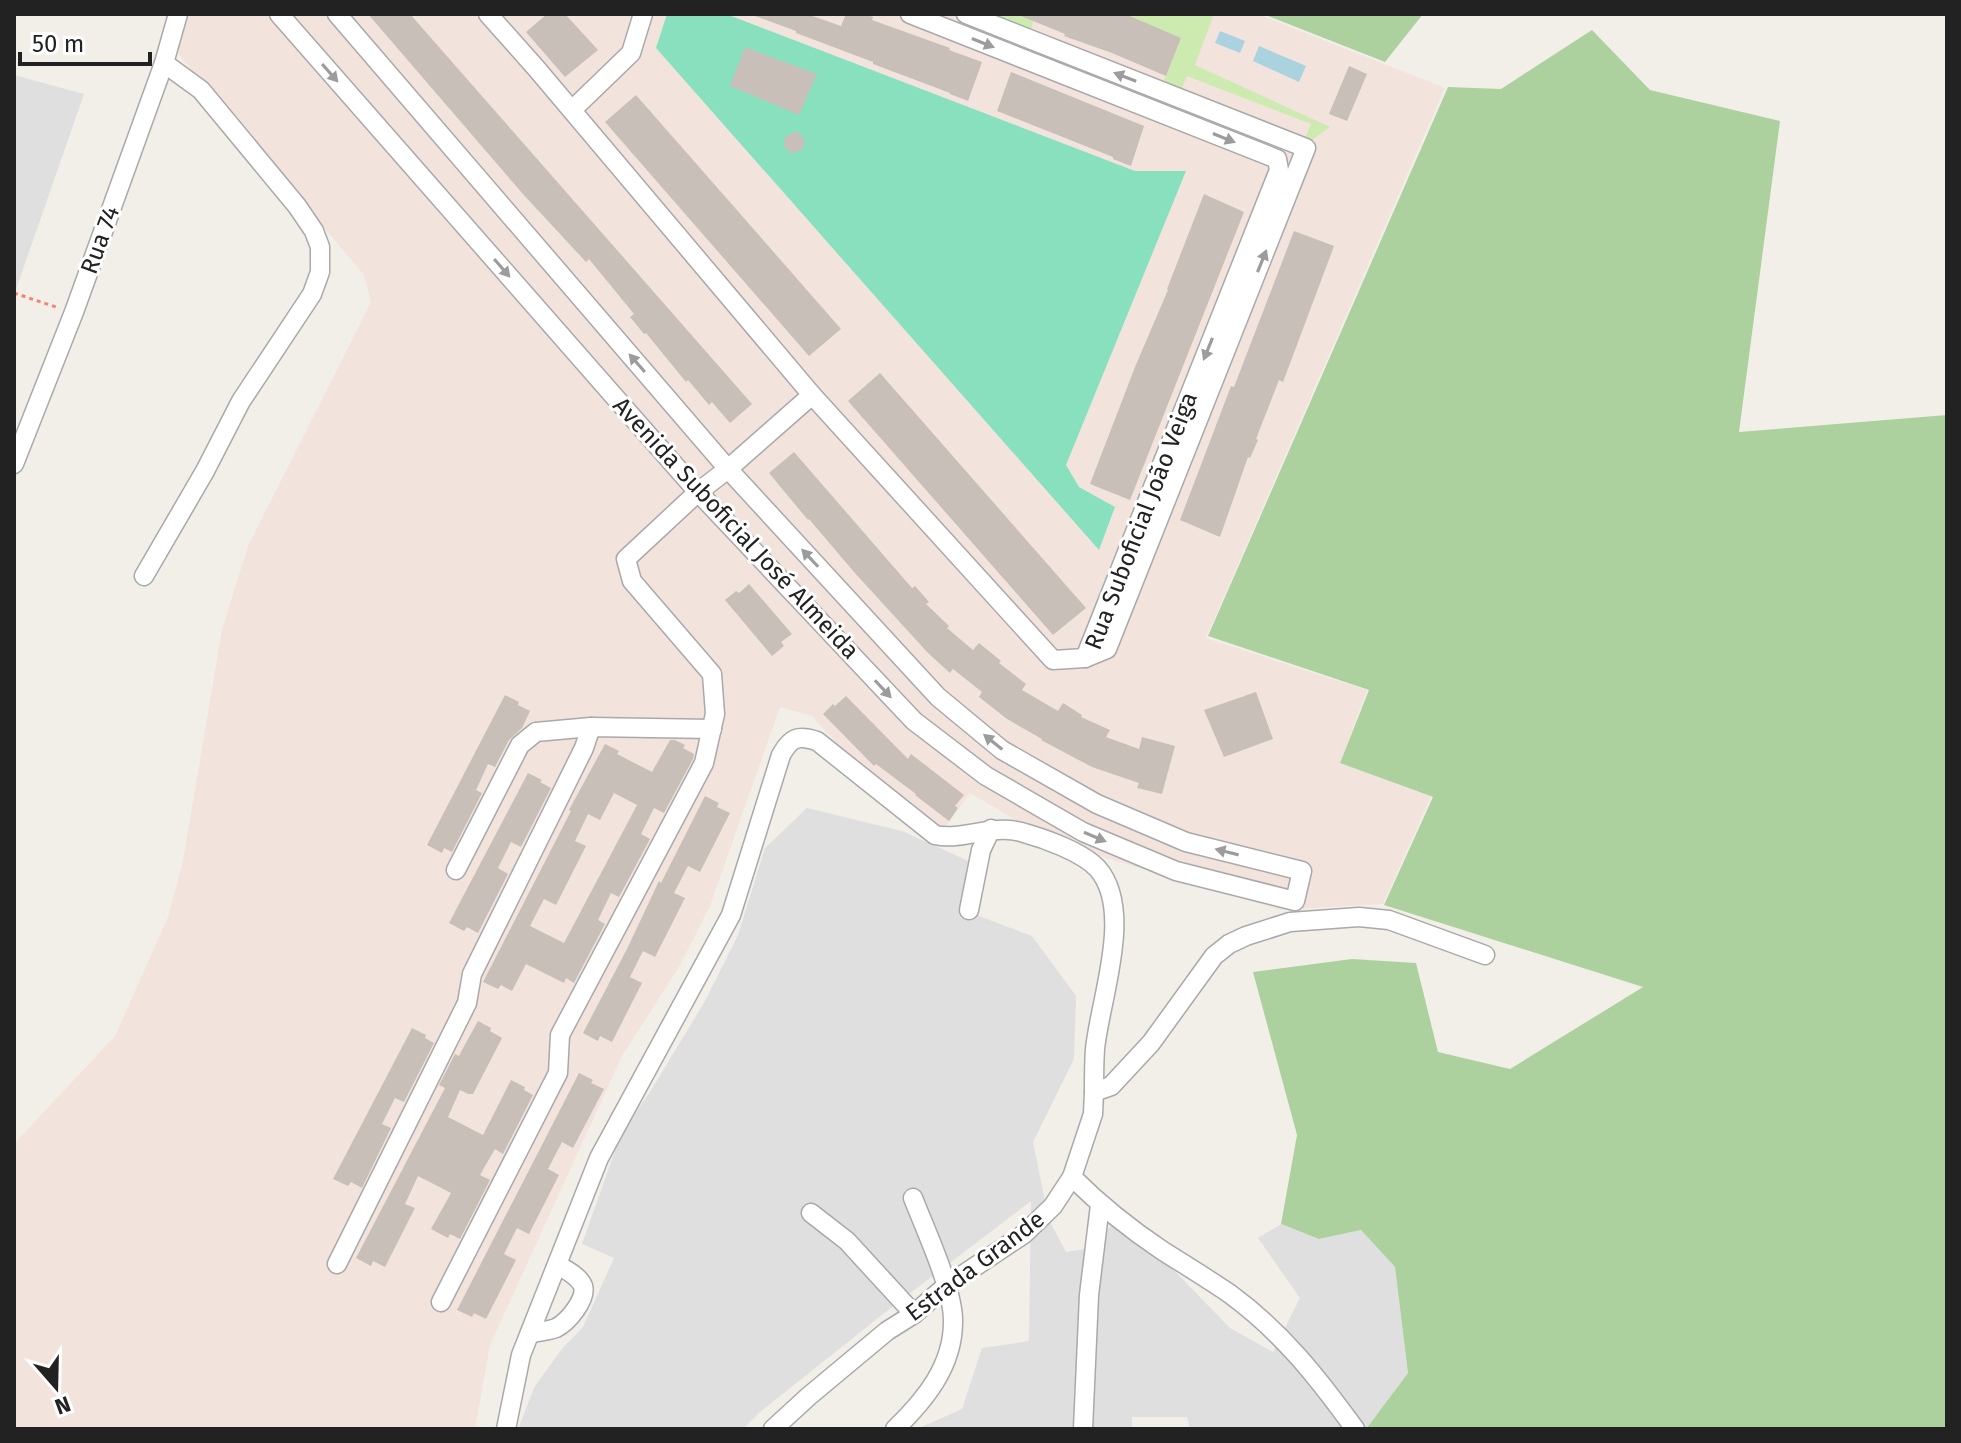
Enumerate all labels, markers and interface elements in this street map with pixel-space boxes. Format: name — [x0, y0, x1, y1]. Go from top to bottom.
scale bar — [20, 16, 150, 66]
text: 50 m — [32, 30, 84, 58]
one-way arrow — [971, 37, 995, 50]
one-way arrow — [321, 62, 338, 82]
one-way arrow — [1113, 70, 1137, 83]
one-way arrow — [1212, 132, 1236, 145]
street label: Rua 74 — [75, 202, 125, 278]
one-way arrow — [1255, 249, 1268, 273]
one-way arrow — [492, 259, 510, 278]
one-way arrow — [1201, 337, 1214, 361]
one-way arrow — [629, 354, 647, 373]
street label: Rua Suboficial João Veiga — [1079, 388, 1203, 654]
street label: Avenida Suboficial José Almeida — [607, 391, 865, 665]
one-way arrow — [801, 549, 819, 568]
one-way arrow — [874, 679, 892, 698]
one-way arrow — [983, 734, 1003, 751]
one-way arrow — [1083, 830, 1107, 843]
one-way arrow — [1214, 845, 1239, 857]
street label: Estrada Grande — [900, 1205, 1050, 1327]
north arrow — [16, 1347, 96, 1427]
text: N — [51, 1390, 74, 1421]

